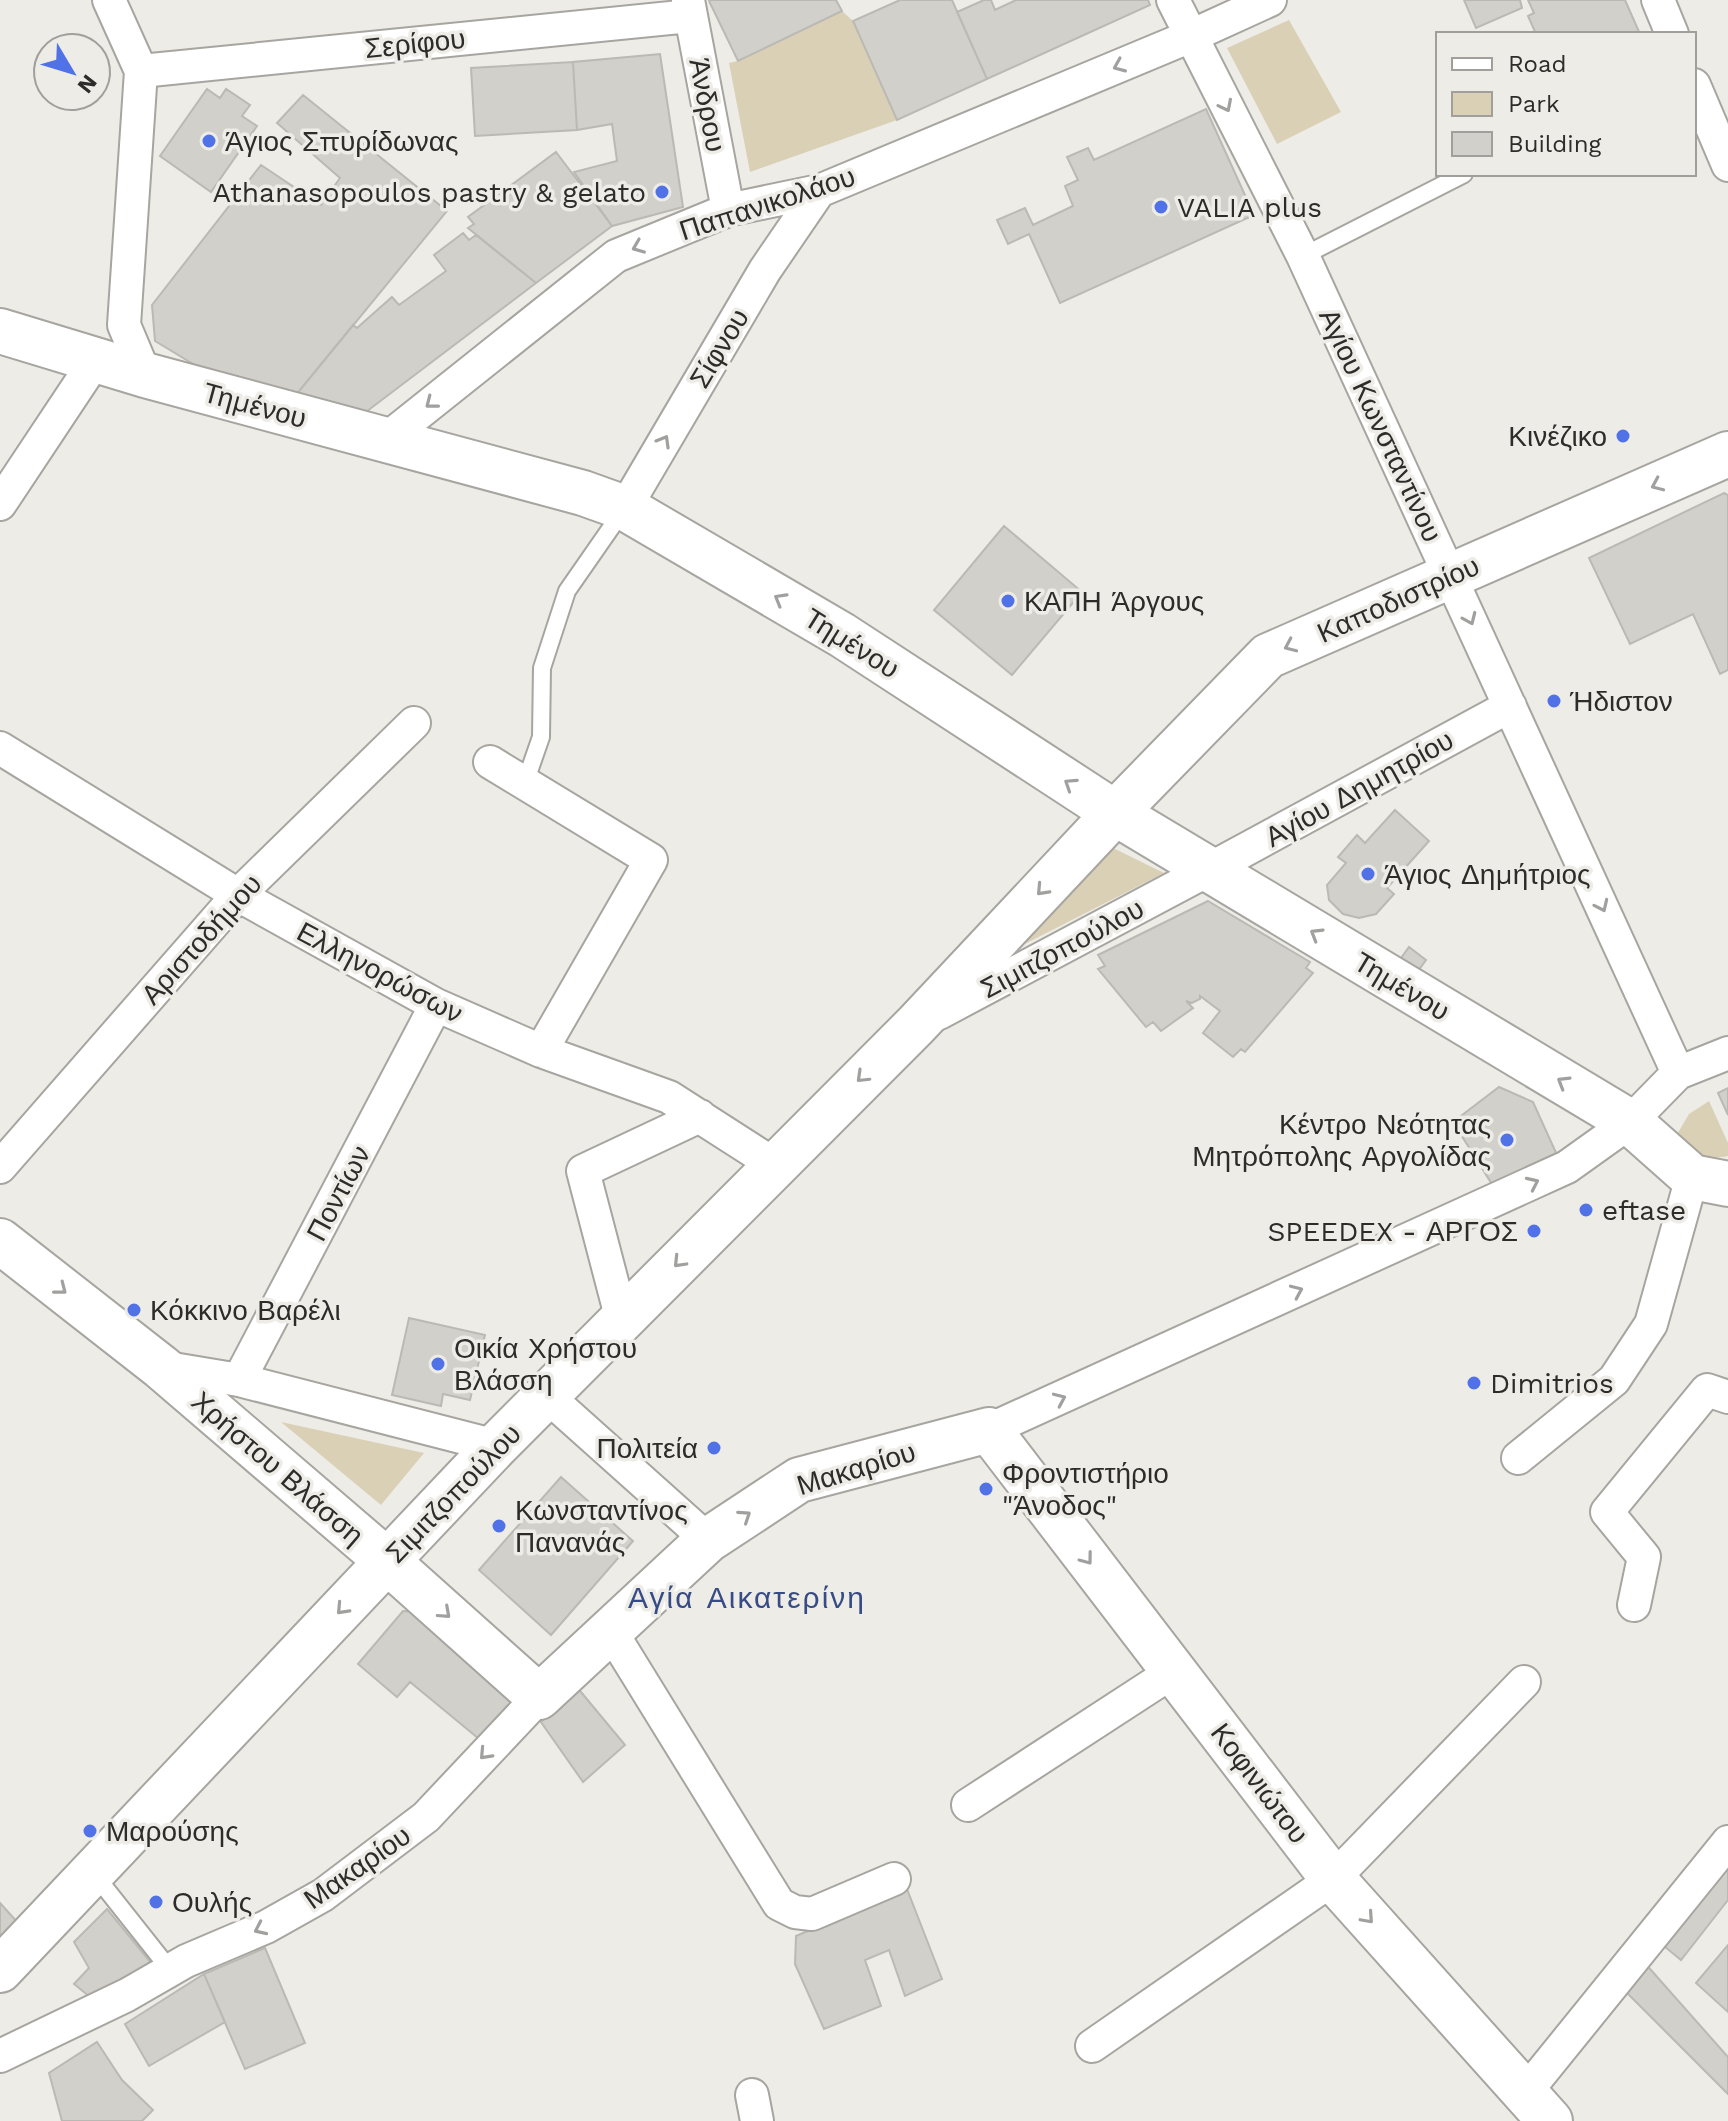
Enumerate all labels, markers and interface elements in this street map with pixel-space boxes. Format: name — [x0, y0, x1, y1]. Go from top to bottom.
street label: Σερίφου — [363, 22, 467, 65]
north arrow — [32, 32, 112, 112]
legend — [1436, 32, 1696, 176]
text: Road — [1508, 50, 1567, 78]
street label: Άνδρου — [682, 56, 733, 155]
one-way arrow — [1113, 57, 1127, 73]
text: N — [72, 70, 102, 98]
text: Park — [1508, 90, 1560, 118]
one-way arrow — [1217, 97, 1232, 112]
place label: Άγιος Σπυρίδωνας — [225, 125, 459, 158]
text: Building — [1508, 130, 1601, 158]
marker: Άγιος Σπυρίδωνας — [200, 132, 218, 150]
street label: Παπανικολάου — [675, 160, 859, 247]
place label: Athanasopoulos pastry & gelato — [213, 176, 646, 209]
marker: Athanasopoulos pastry & gelato — [653, 183, 671, 201]
place label: VALIA plus — [1177, 191, 1322, 224]
marker: VALIA plus — [1152, 198, 1170, 216]
one-way arrow — [632, 237, 646, 254]
street label: Σίφνου — [683, 303, 756, 394]
street label: Αγίου Κωνσταντίνου — [1312, 303, 1449, 547]
street label: Τημένου — [200, 376, 310, 435]
one-way arrow — [425, 394, 440, 408]
place label: Κινέζικο — [1508, 420, 1607, 453]
marker: Κινέζικο — [1614, 427, 1632, 445]
one-way arrow — [654, 435, 670, 449]
one-way arrow — [1650, 476, 1665, 492]
street label: Καποδιστρίου — [1312, 549, 1484, 650]
place label: ΚΑΠΗ Άργους — [1024, 585, 1204, 618]
marker: ΚΑΠΗ Άργους — [999, 592, 1017, 610]
one-way arrow — [774, 593, 789, 609]
street label: Τημένου — [798, 601, 905, 685]
one-way arrow — [1461, 610, 1477, 625]
one-way arrow — [1284, 636, 1298, 652]
place label: Ήδιστον — [1569, 685, 1673, 718]
marker: Ήδιστον — [1545, 692, 1563, 710]
street label: Αγίου Δημητρίου — [1259, 723, 1459, 854]
one-way arrow — [1065, 778, 1079, 793]
place label: Άγιος Δημήτριος — [1384, 858, 1591, 891]
marker: Άγιος Δημήτριος — [1359, 865, 1377, 883]
street label: Αριστοδήμου — [134, 867, 268, 1011]
one-way arrow — [1037, 881, 1052, 895]
street label: Σιμιτζοπούλου — [975, 892, 1149, 1005]
one-way arrow — [1592, 898, 1608, 912]
street label: Ελληνορώσων — [291, 915, 468, 1030]
one-way arrow — [1310, 929, 1325, 944]
street label: Τημένου — [1348, 945, 1455, 1028]
one-way arrow — [857, 1068, 871, 1083]
one-way arrow — [1557, 1076, 1572, 1092]
place label: Κέντρο Νεότητας Μητρόπολης Αργολίδας — [1192, 1108, 1491, 1173]
marker: Κέντρο Νεότητας Μητρόπολης Αργολίδας — [1498, 1131, 1516, 1149]
street label: Ποντίων — [300, 1140, 377, 1246]
one-way arrow — [1525, 1177, 1540, 1193]
place label: eftase — [1602, 1194, 1686, 1227]
marker: eftase — [1577, 1201, 1595, 1219]
place label: SPEEDEX - ΑΡΓΟΣ — [1267, 1215, 1518, 1248]
marker: SPEEDEX - ΑΡΓΟΣ — [1525, 1222, 1543, 1240]
one-way arrow — [674, 1253, 688, 1267]
one-way arrow — [52, 1280, 67, 1294]
one-way arrow — [1289, 1284, 1303, 1300]
place label: Κόκκινο Βαρέλι — [150, 1294, 341, 1327]
marker: Κόκκινο Βαρέλι — [125, 1301, 143, 1319]
place label: Οικία Χρήστου Βλάσση — [454, 1332, 637, 1397]
marker: Οικία Χρήστου Βλάσση — [429, 1355, 447, 1373]
place label: Dimitrios — [1490, 1367, 1614, 1400]
marker: Dimitrios — [1465, 1374, 1483, 1392]
street label: Χρήστου Βλάσση — [185, 1385, 370, 1552]
one-way arrow — [1052, 1392, 1067, 1408]
street label: Σιμιτζοπούλου — [379, 1417, 528, 1569]
place label: Πολιτεία — [597, 1432, 698, 1465]
street label: Μακαρίου — [793, 1435, 919, 1502]
marker: Πολιτεία — [705, 1439, 723, 1457]
place label: Φροντιστήριο "Άνοδος" — [1002, 1457, 1169, 1522]
marker: Φροντιστήριο "Άνοδος" — [977, 1480, 995, 1498]
place label: Κωνσταντίνος Πανανάς — [515, 1494, 688, 1559]
one-way arrow — [736, 1511, 750, 1526]
marker: Κωνσταντίνος Πανανάς — [490, 1517, 508, 1535]
one-way arrow — [1078, 1550, 1092, 1564]
district label: Αγία Αικατερίνη — [628, 1580, 866, 1615]
one-way arrow — [337, 1600, 351, 1614]
one-way arrow — [436, 1604, 451, 1618]
street label: Κοφινιώτου — [1204, 1717, 1315, 1850]
one-way arrow — [481, 1744, 495, 1759]
place label: Μαρούσης — [106, 1815, 239, 1848]
street label: Μακαρίου — [298, 1819, 417, 1916]
marker: Μαρούσης — [81, 1822, 99, 1840]
place label: Ουλής — [172, 1886, 252, 1919]
marker: Ουλής — [147, 1893, 165, 1911]
one-way arrow — [1358, 1908, 1373, 1923]
one-way arrow — [253, 1919, 268, 1935]

